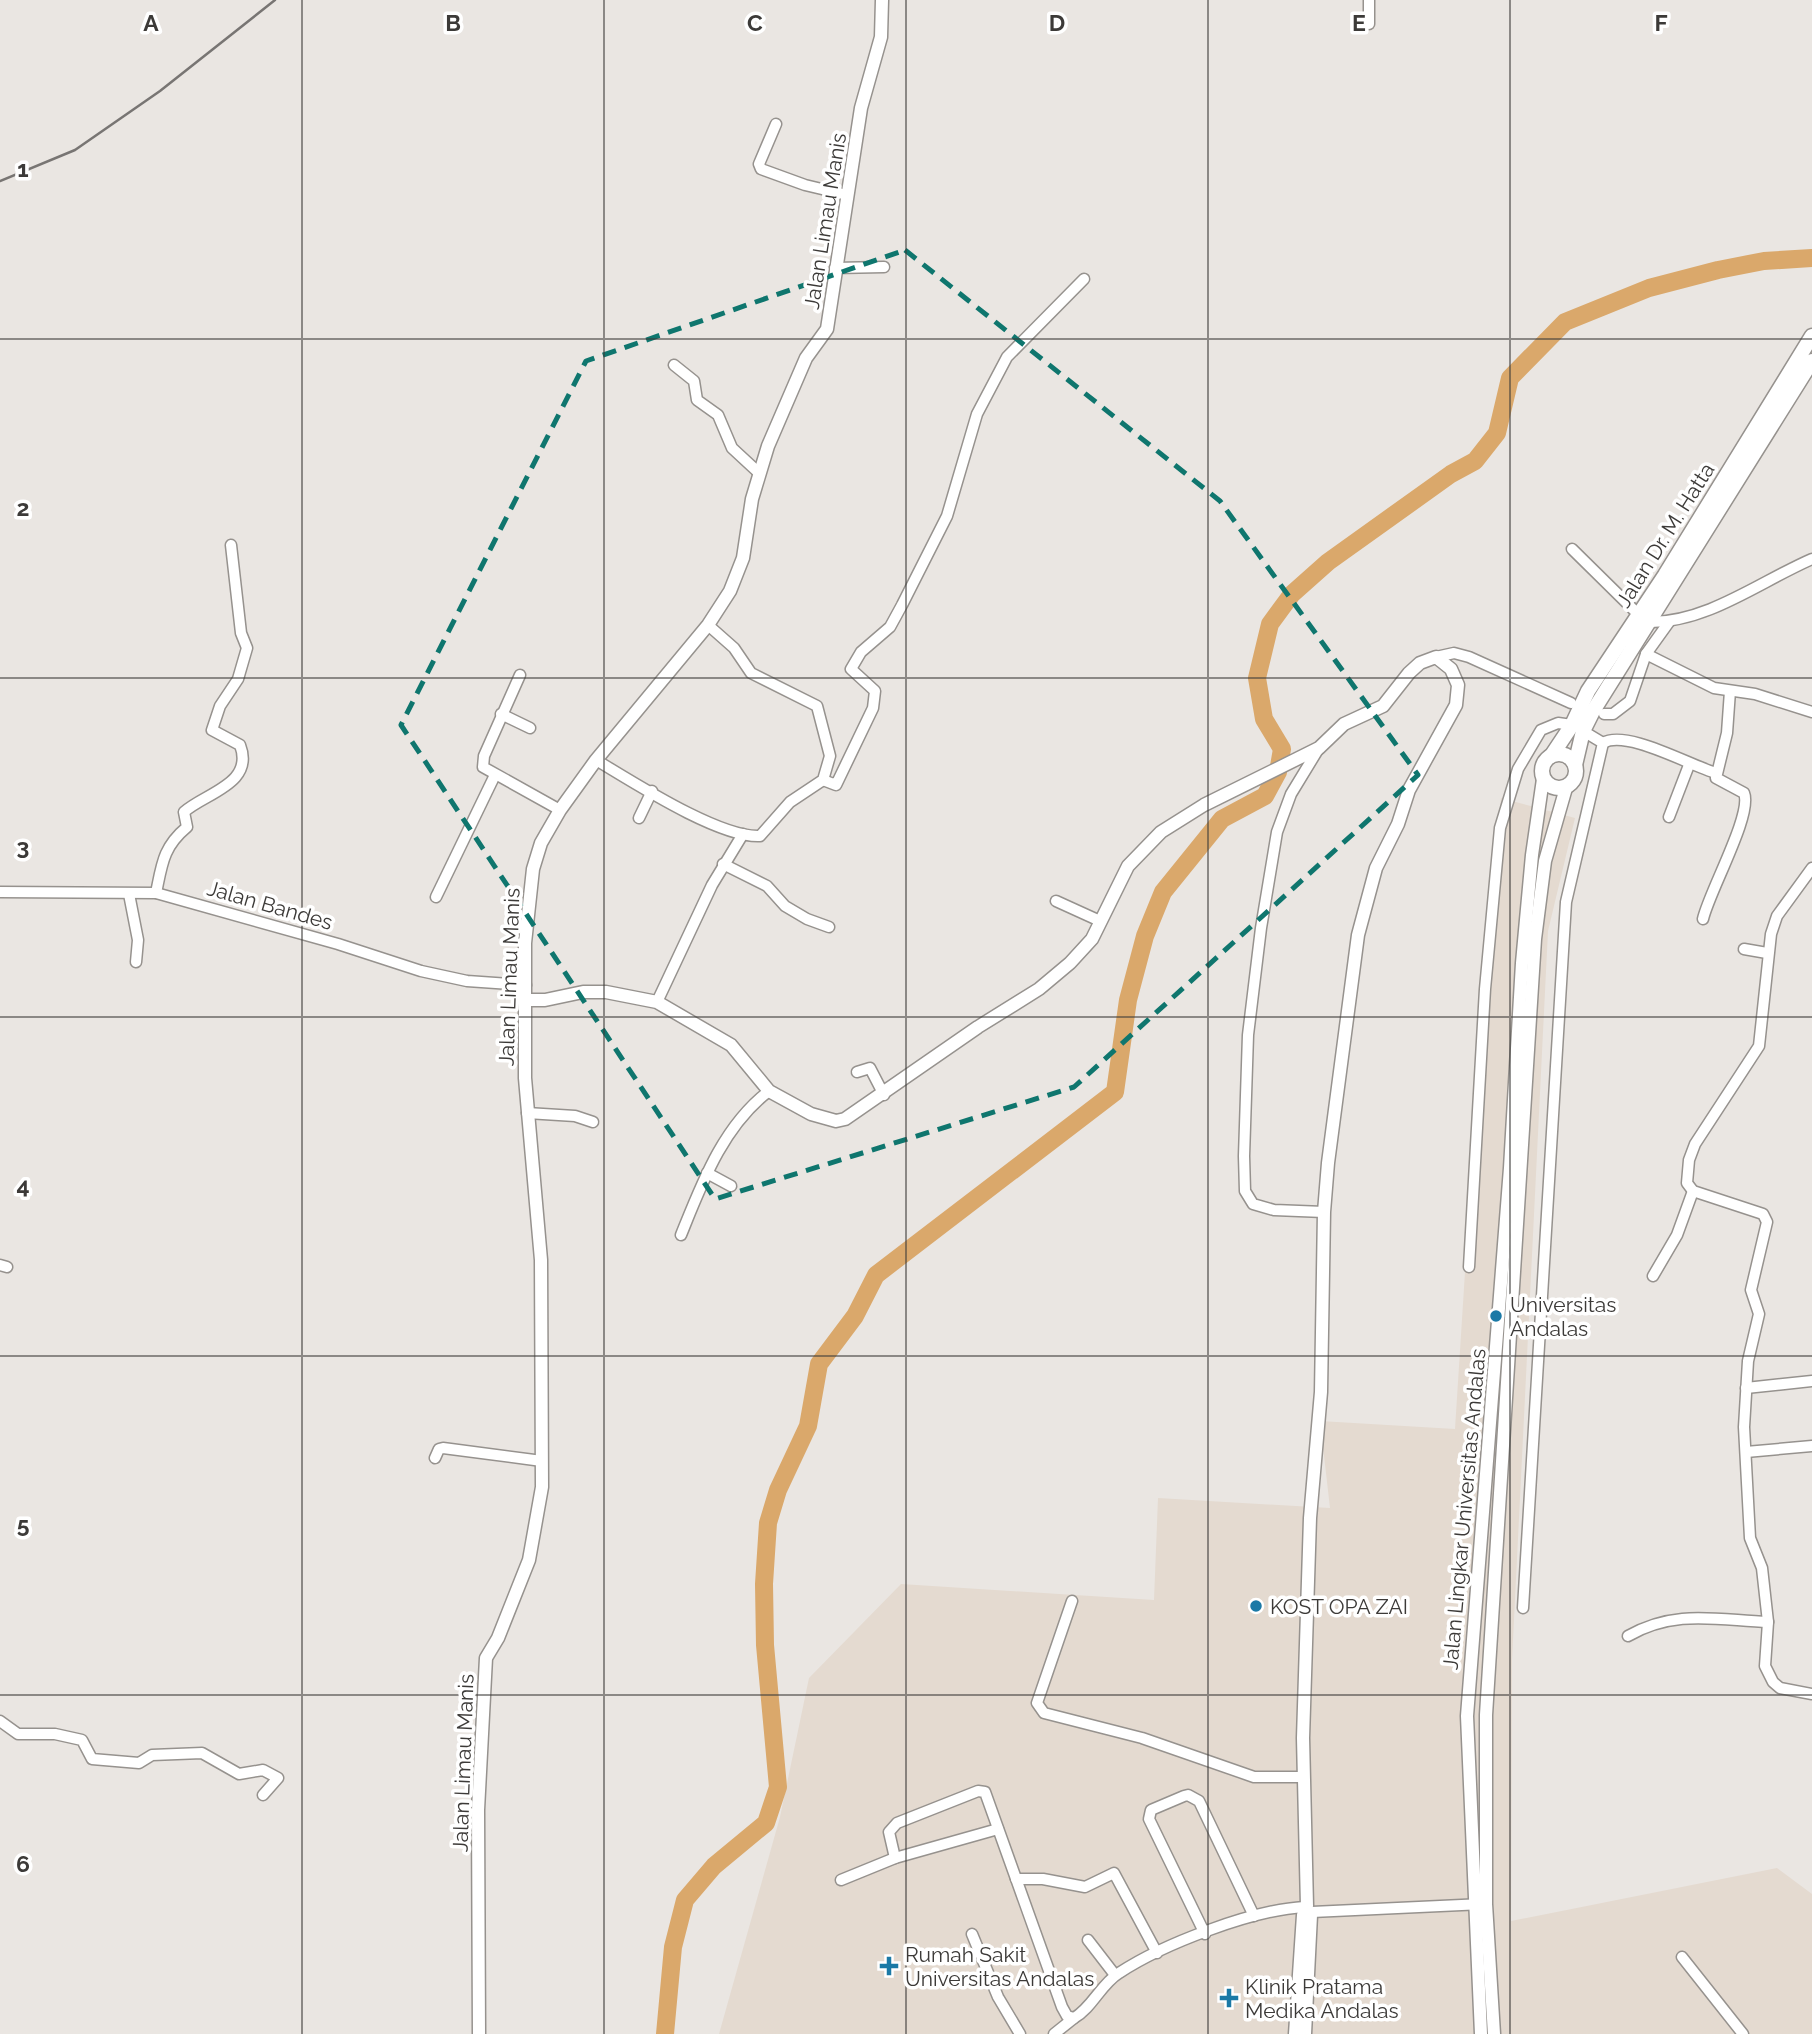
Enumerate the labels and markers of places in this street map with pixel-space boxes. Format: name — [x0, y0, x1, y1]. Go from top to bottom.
place label: Universitas Andalas — [1510, 1292, 1616, 1341]
marker: Universitas Andalas — [1488, 1308, 1504, 1324]
place label: KOST OPA ZAI — [1270, 1594, 1408, 1619]
marker: KOST OPA ZAI — [1248, 1598, 1264, 1614]
place label: Rumah Sakit Universitas Andalas — [905, 1942, 1094, 1991]
marker: Rumah Sakit Universitas Andalas — [879, 1956, 899, 1976]
place label: Klinik Pratama Medika Andalas — [1245, 1974, 1399, 2023]
marker: Klinik Pratama Medika Andalas — [1219, 1988, 1239, 2008]

